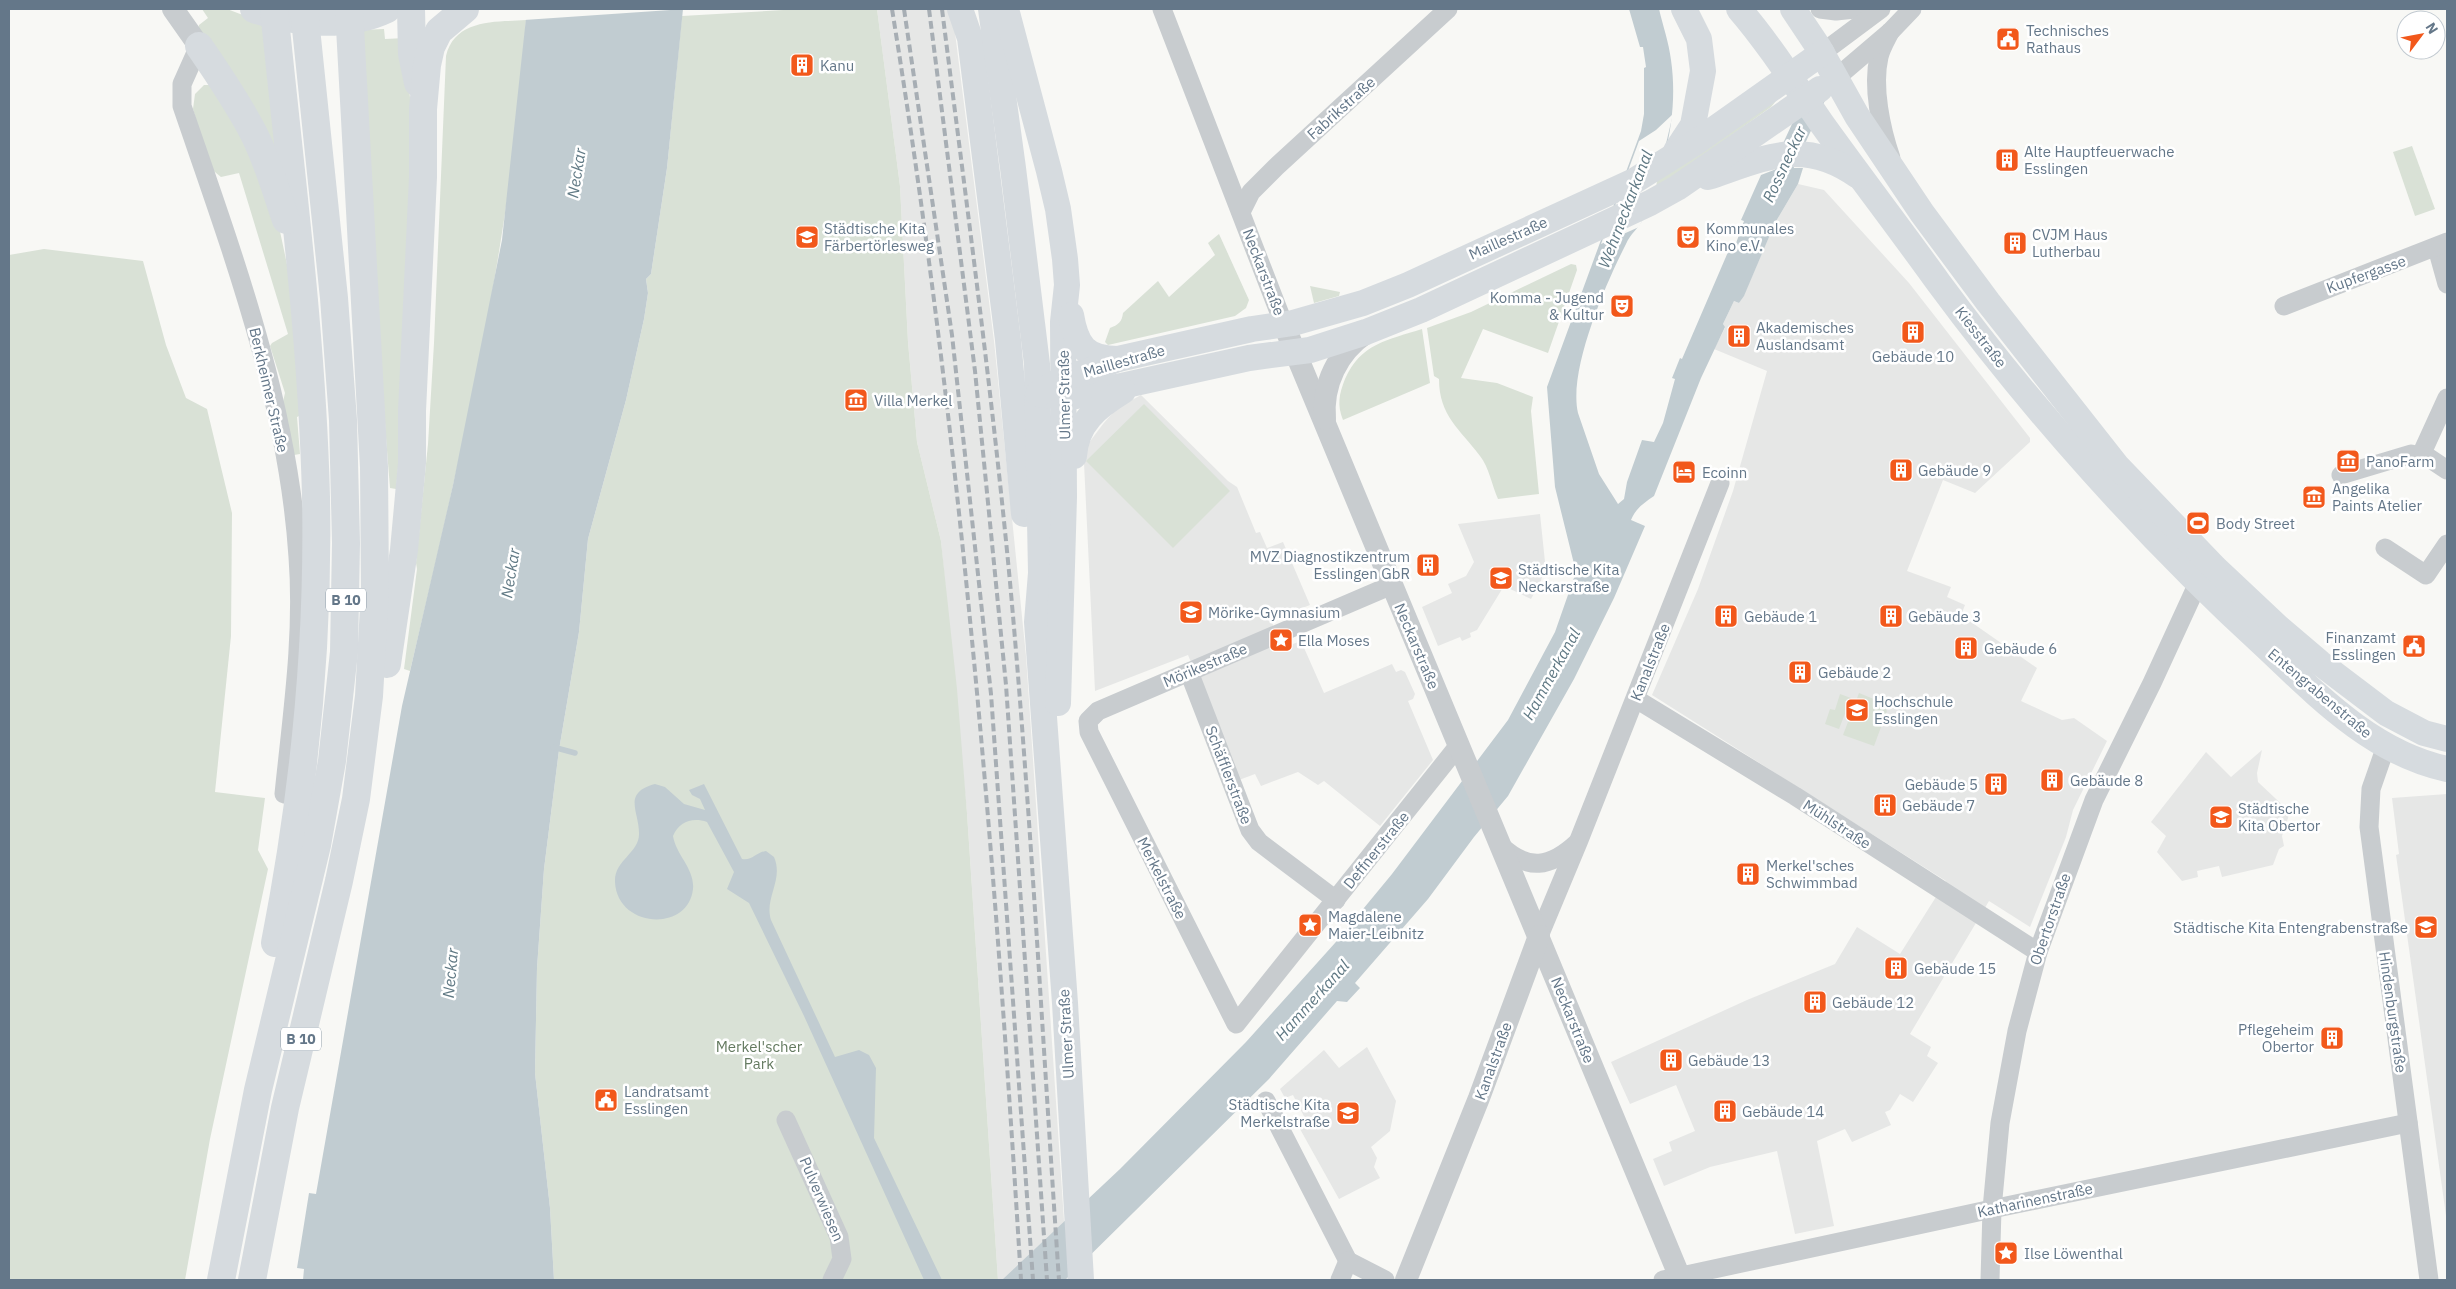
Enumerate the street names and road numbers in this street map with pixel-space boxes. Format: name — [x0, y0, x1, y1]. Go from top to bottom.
street label: Fabrikstraße — [1303, 72, 1379, 144]
street label: Maillestraße — [1466, 212, 1550, 264]
street label: Neckarstraße — [1239, 226, 1289, 318]
street label: Kupfergasse — [2324, 251, 2408, 297]
street label: Kiesstraße — [1951, 303, 2011, 371]
street label: Berkheimer Straße — [245, 326, 293, 454]
street label: Maillestraße — [1081, 340, 1167, 382]
street label: Ulmer Straße — [1054, 350, 1074, 440]
road number: B 10 — [326, 588, 366, 612]
street label: Neckarstraße — [1390, 600, 1444, 692]
street label: Kanalstraße — [1626, 621, 1674, 703]
street label: Mörikestraße — [1160, 639, 1250, 691]
street label: Entengrabenstraße — [2264, 644, 2376, 742]
street label: Schäfflerstraße — [1201, 723, 1257, 827]
street label: Mühlstraße — [1800, 795, 1874, 853]
street label: Deffnerstraße — [1339, 807, 1413, 893]
street label: Merkelstraße — [1133, 834, 1191, 922]
street label: Obertorstraße — [2025, 871, 2075, 967]
street label: Hindenburgstraße — [2375, 950, 2411, 1074]
street label: Neckarstraße — [1547, 974, 1599, 1066]
street label: Ulmer Straße — [1054, 989, 1078, 1079]
street label: Kanalstraße — [1470, 1019, 1516, 1103]
road number: B 10 — [281, 1028, 321, 1050]
street label: Pulverwiesen — [796, 1154, 848, 1244]
street label: Katharinenstraße — [1976, 1179, 2094, 1221]

